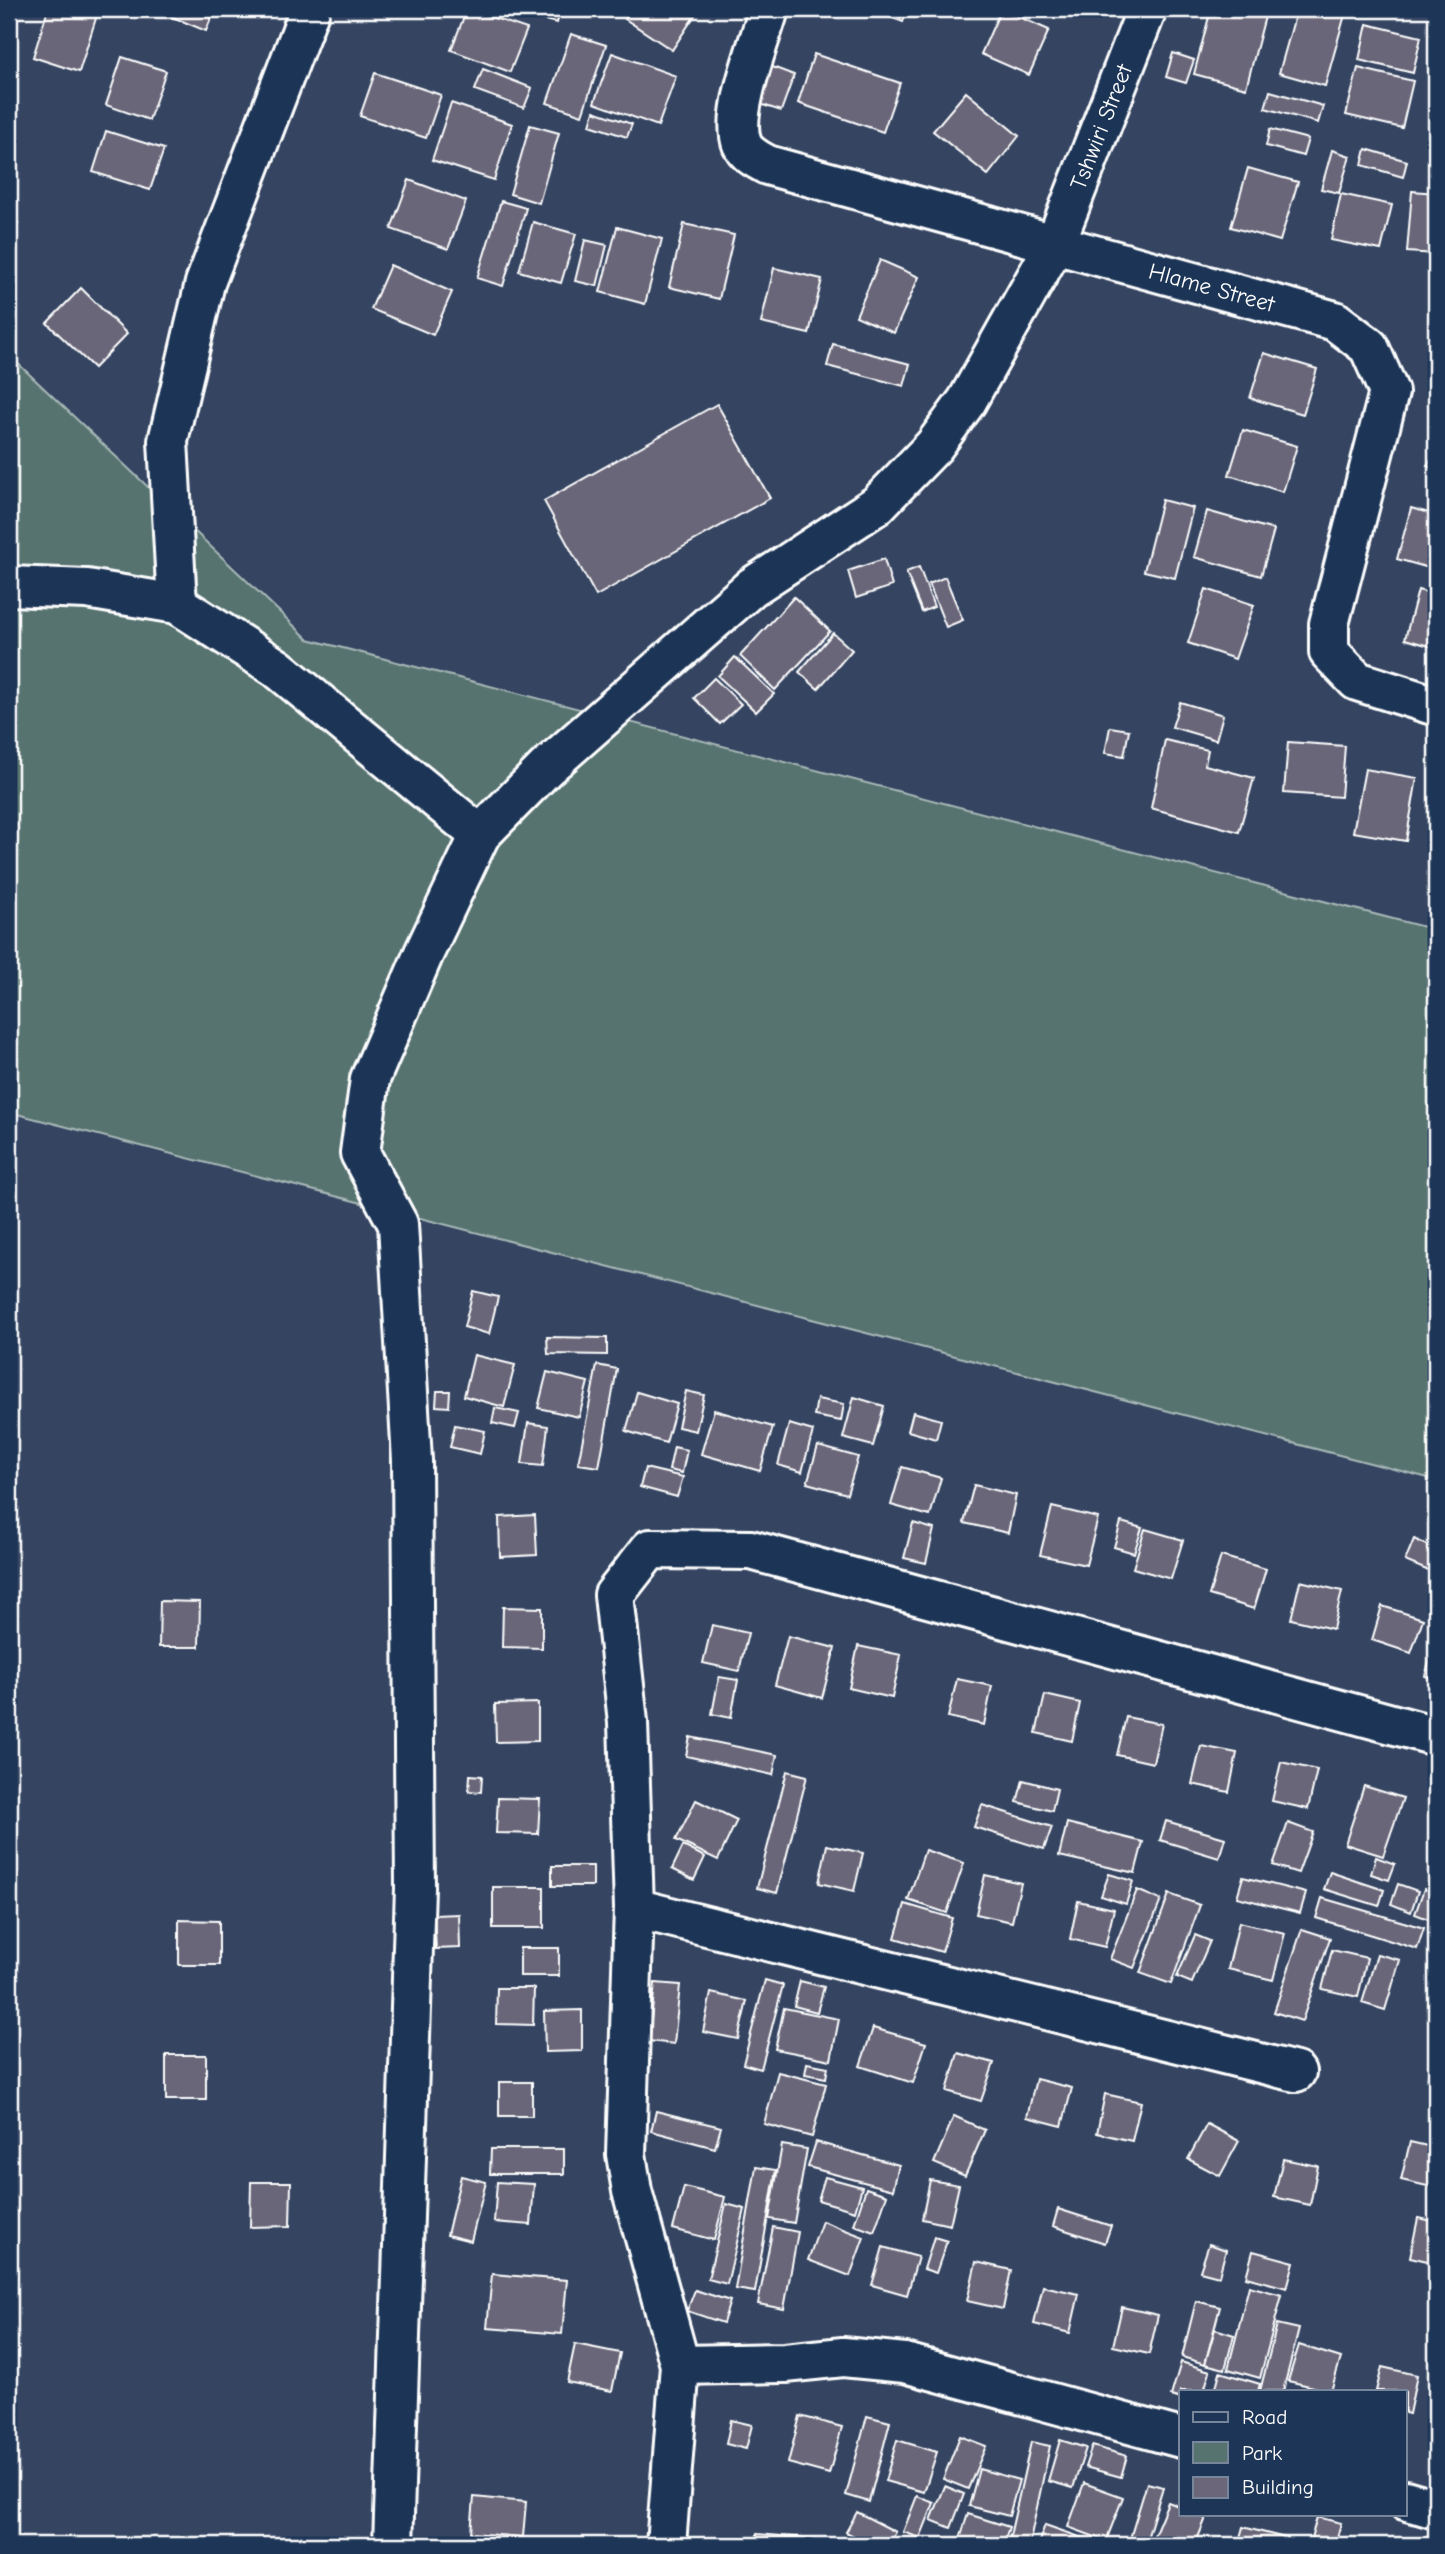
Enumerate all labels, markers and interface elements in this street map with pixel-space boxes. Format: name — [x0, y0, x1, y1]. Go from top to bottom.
street label: Tshwiri Street — [1064, 59, 1138, 194]
street label: Hlame Street — [1146, 257, 1279, 318]
legend — [1179, 2390, 1406, 2516]
text: Road — [1242, 2405, 1287, 2429]
text: Park — [1242, 2441, 1282, 2465]
text: Building — [1242, 2475, 1314, 2499]

